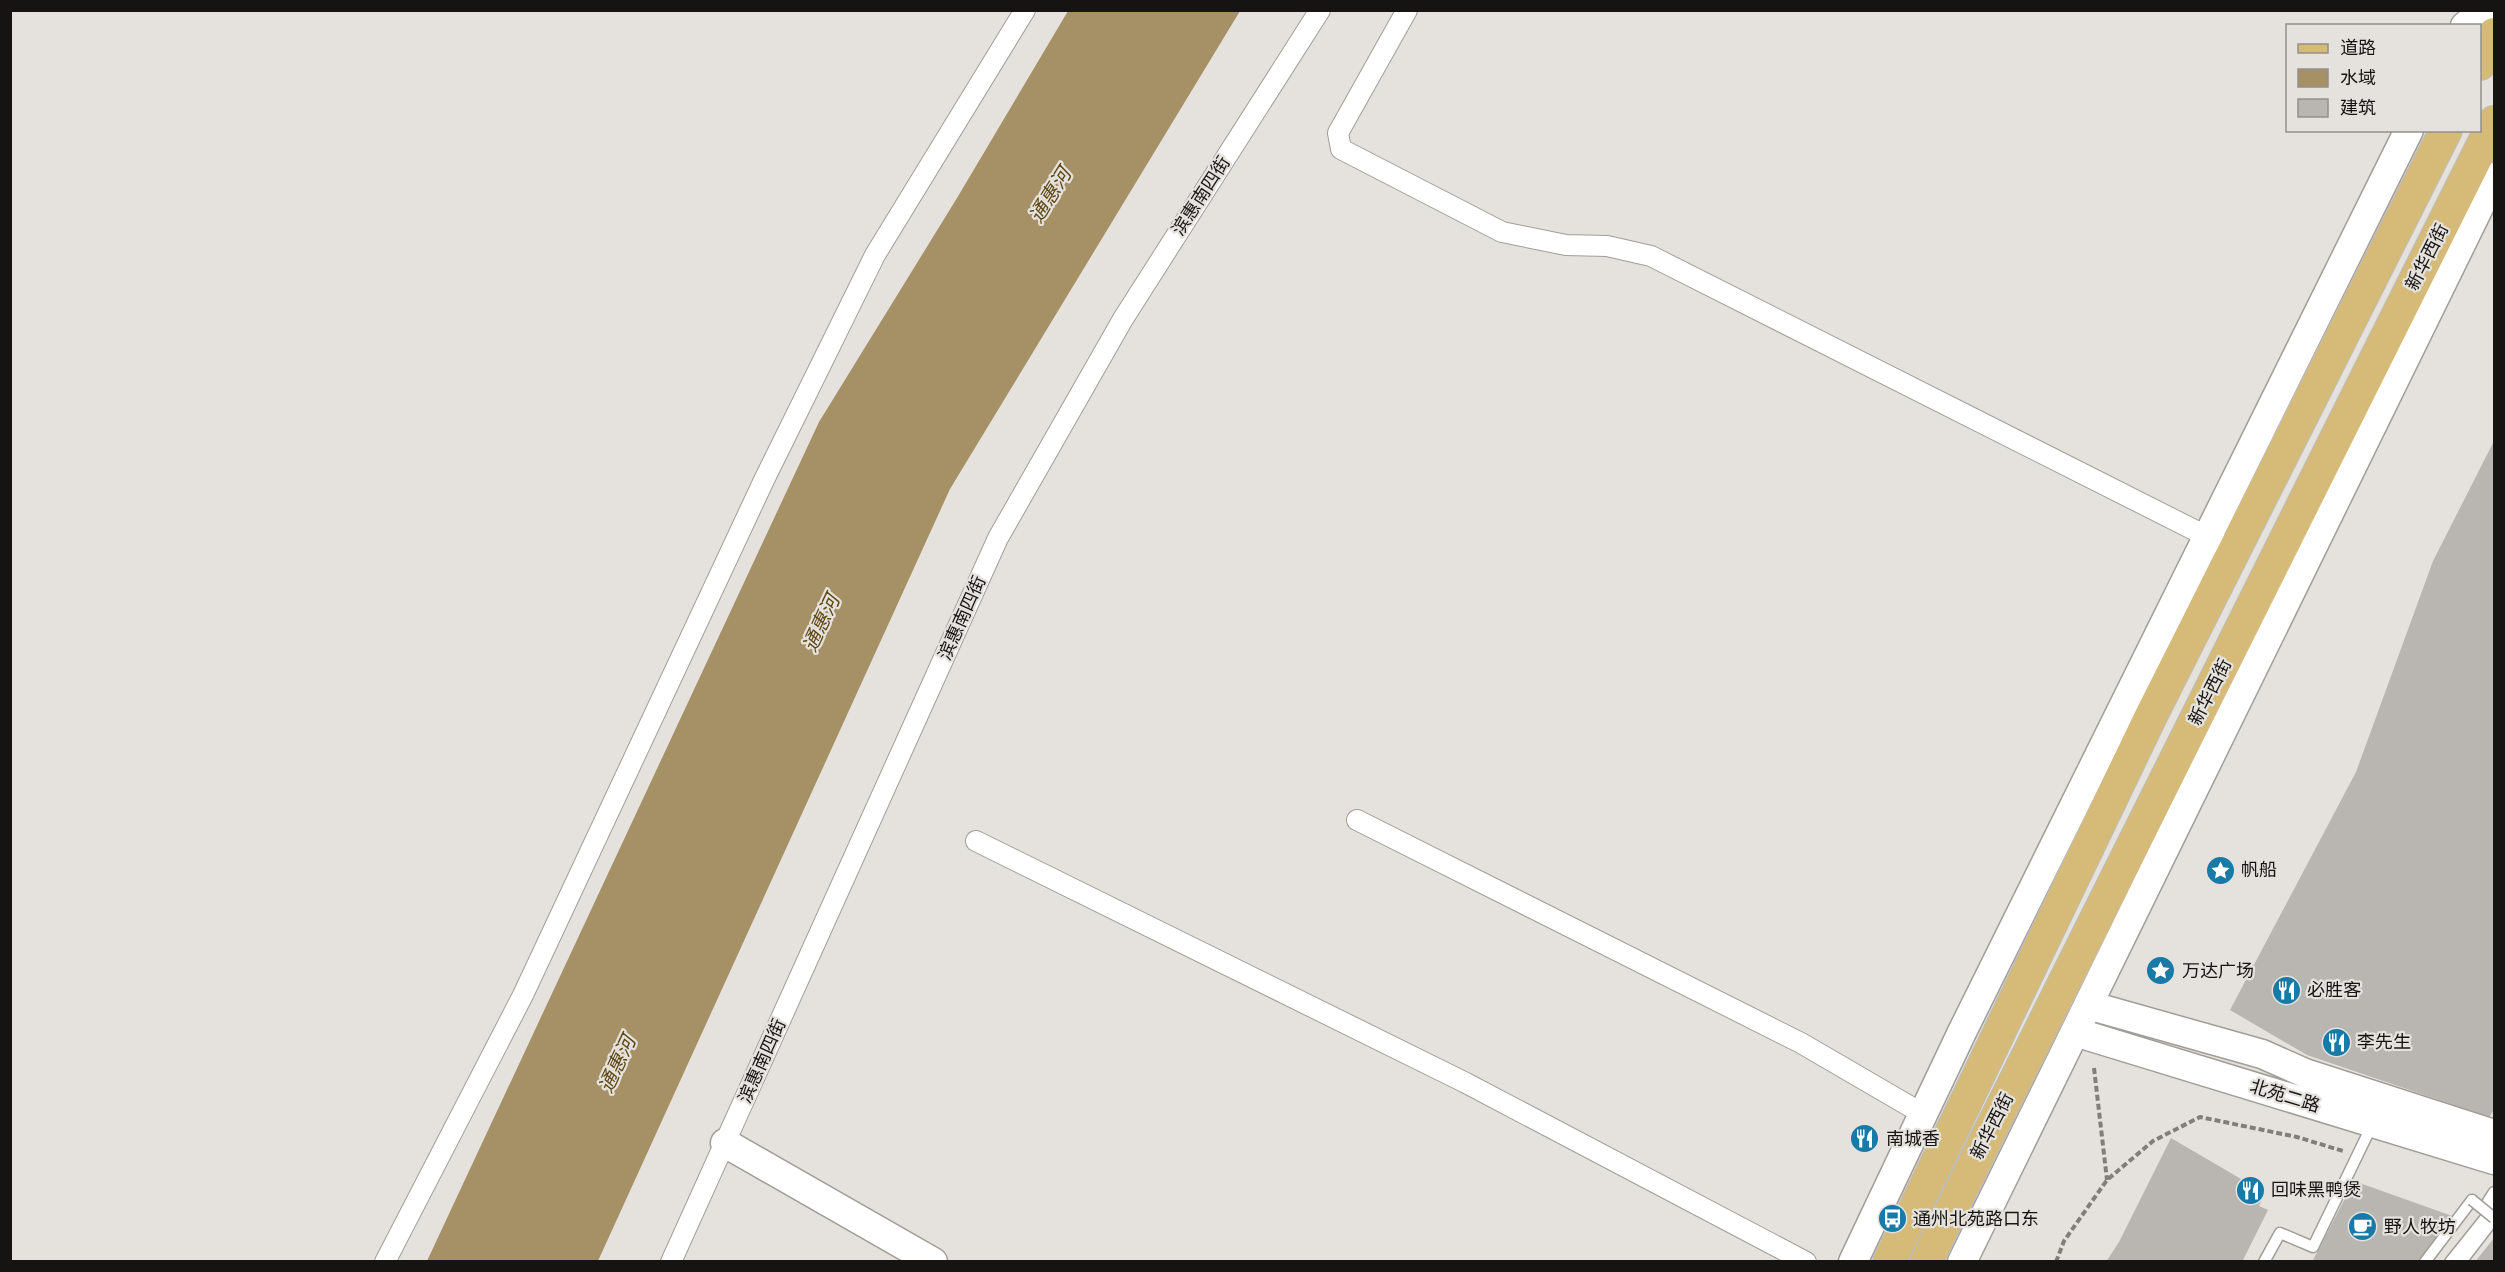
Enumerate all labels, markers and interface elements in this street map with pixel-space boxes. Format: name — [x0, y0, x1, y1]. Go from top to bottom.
legend — [2286, 24, 2481, 132]
text: 道路 — [2340, 36, 2376, 59]
text: 水域 — [2340, 66, 2376, 89]
text: 建筑 — [2340, 96, 2376, 119]
street label: 滨惠南四街 — [1166, 152, 1235, 240]
water label: 通惠河 — [1023, 159, 1079, 227]
street label: 新华西街 — [2400, 219, 2453, 294]
street label: 滨惠南四街 — [933, 572, 990, 664]
water label: 通惠河 — [797, 587, 847, 656]
street label: 新华西街 — [2183, 654, 2236, 729]
place icon: 帆船 — [2204, 854, 2236, 886]
place label: 帆船 — [2241, 858, 2277, 881]
place icon: 万达广场 — [2145, 955, 2177, 987]
place label: 万达广场 — [2182, 959, 2254, 982]
restaurant icon: 必胜客 — [2270, 974, 2302, 1006]
place label: 必胜客 — [2307, 978, 2361, 1001]
street label: 滨惠南四街 — [733, 1015, 790, 1107]
restaurant icon: 李先生 — [2320, 1026, 2352, 1058]
water label: 通惠河 — [593, 1028, 643, 1097]
place label: 李先生 — [2357, 1030, 2411, 1053]
street label: 北苑二路 — [2247, 1074, 2323, 1117]
street label: 新华西街 — [1965, 1088, 2018, 1163]
restaurant icon: 南城香 — [1849, 1123, 1881, 1155]
place label: 南城香 — [1886, 1127, 1940, 1150]
restaurant icon: 回味黑鸭煲 — [2234, 1174, 2266, 1206]
place label: 回味黑鸭煲 — [2271, 1178, 2361, 1201]
bus stop icon: 通州北苑路口东 — [1876, 1203, 1908, 1235]
place label: 通州北苑路口东 — [1913, 1207, 2039, 1230]
cafe icon: 野人牧坊 — [2347, 1211, 2379, 1243]
place label: 野人牧坊 — [2384, 1215, 2456, 1238]

